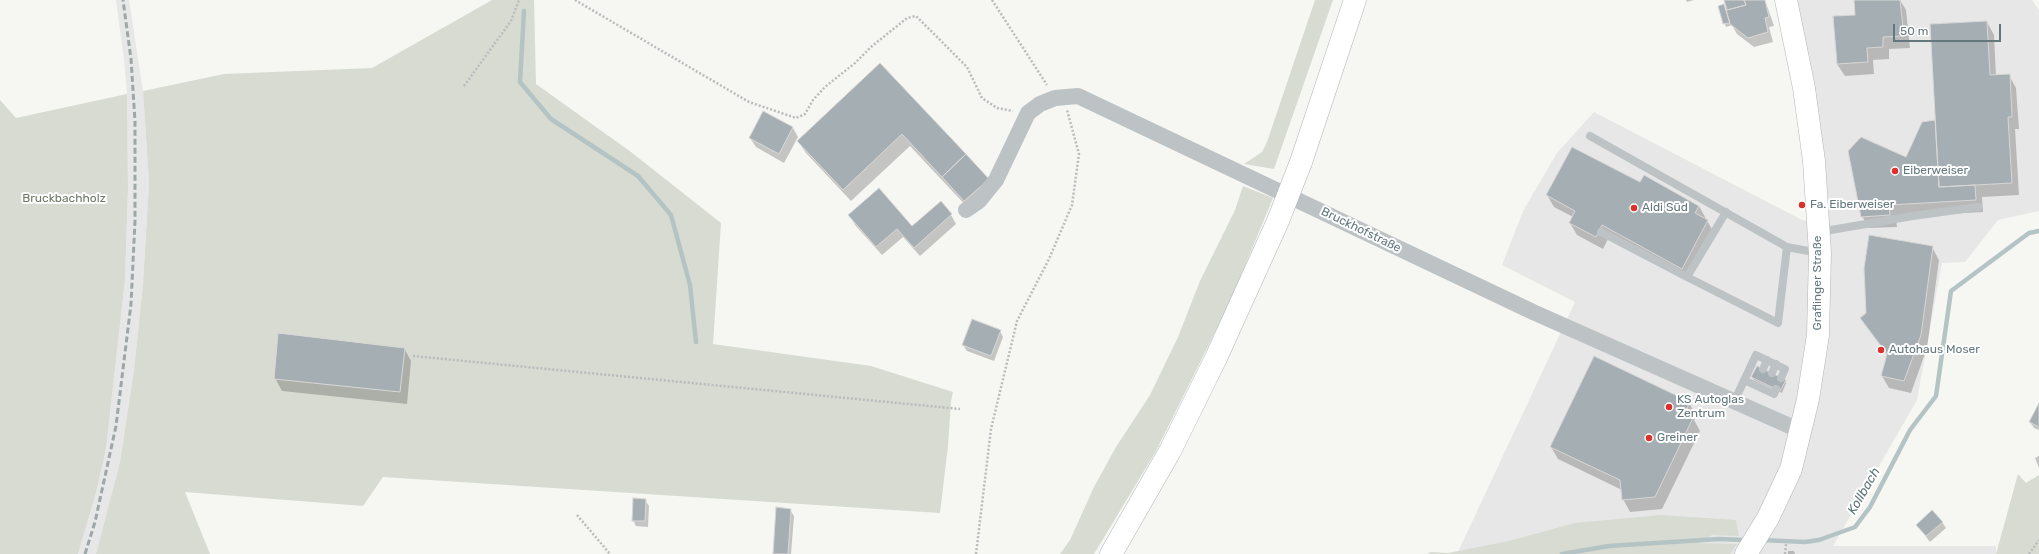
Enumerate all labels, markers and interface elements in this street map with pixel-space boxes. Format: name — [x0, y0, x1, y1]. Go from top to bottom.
scale bar — [1895, 16, 2003, 42]
text: 50 m — [1900, 24, 1928, 38]
place label: Eiberweiser — [1903, 164, 1968, 178]
marker: Eiberweiser — [1890, 166, 1900, 176]
park label: Bruckbachholz — [22, 192, 106, 206]
place label: Fa. Eiberweiser — [1810, 198, 1894, 212]
marker: Fa. Eiberweiser — [1797, 200, 1807, 210]
place label: Aldi Süd — [1642, 201, 1688, 215]
marker: Aldi Süd — [1629, 203, 1639, 213]
street label: Bruckhofstraße — [1319, 204, 1403, 256]
street label: Graflinger Straße — [1811, 236, 1825, 330]
place label: Autohaus Moser — [1889, 343, 1980, 357]
marker: Autohaus Moser — [1876, 345, 1886, 355]
place label: KS Autoglas Zentrum — [1677, 393, 1744, 421]
marker: KS Autoglas Zentrum — [1664, 402, 1674, 412]
place label: Greiner — [1657, 431, 1698, 445]
marker: Greiner — [1644, 433, 1654, 443]
water label: Kollbach — [1844, 465, 1884, 517]

